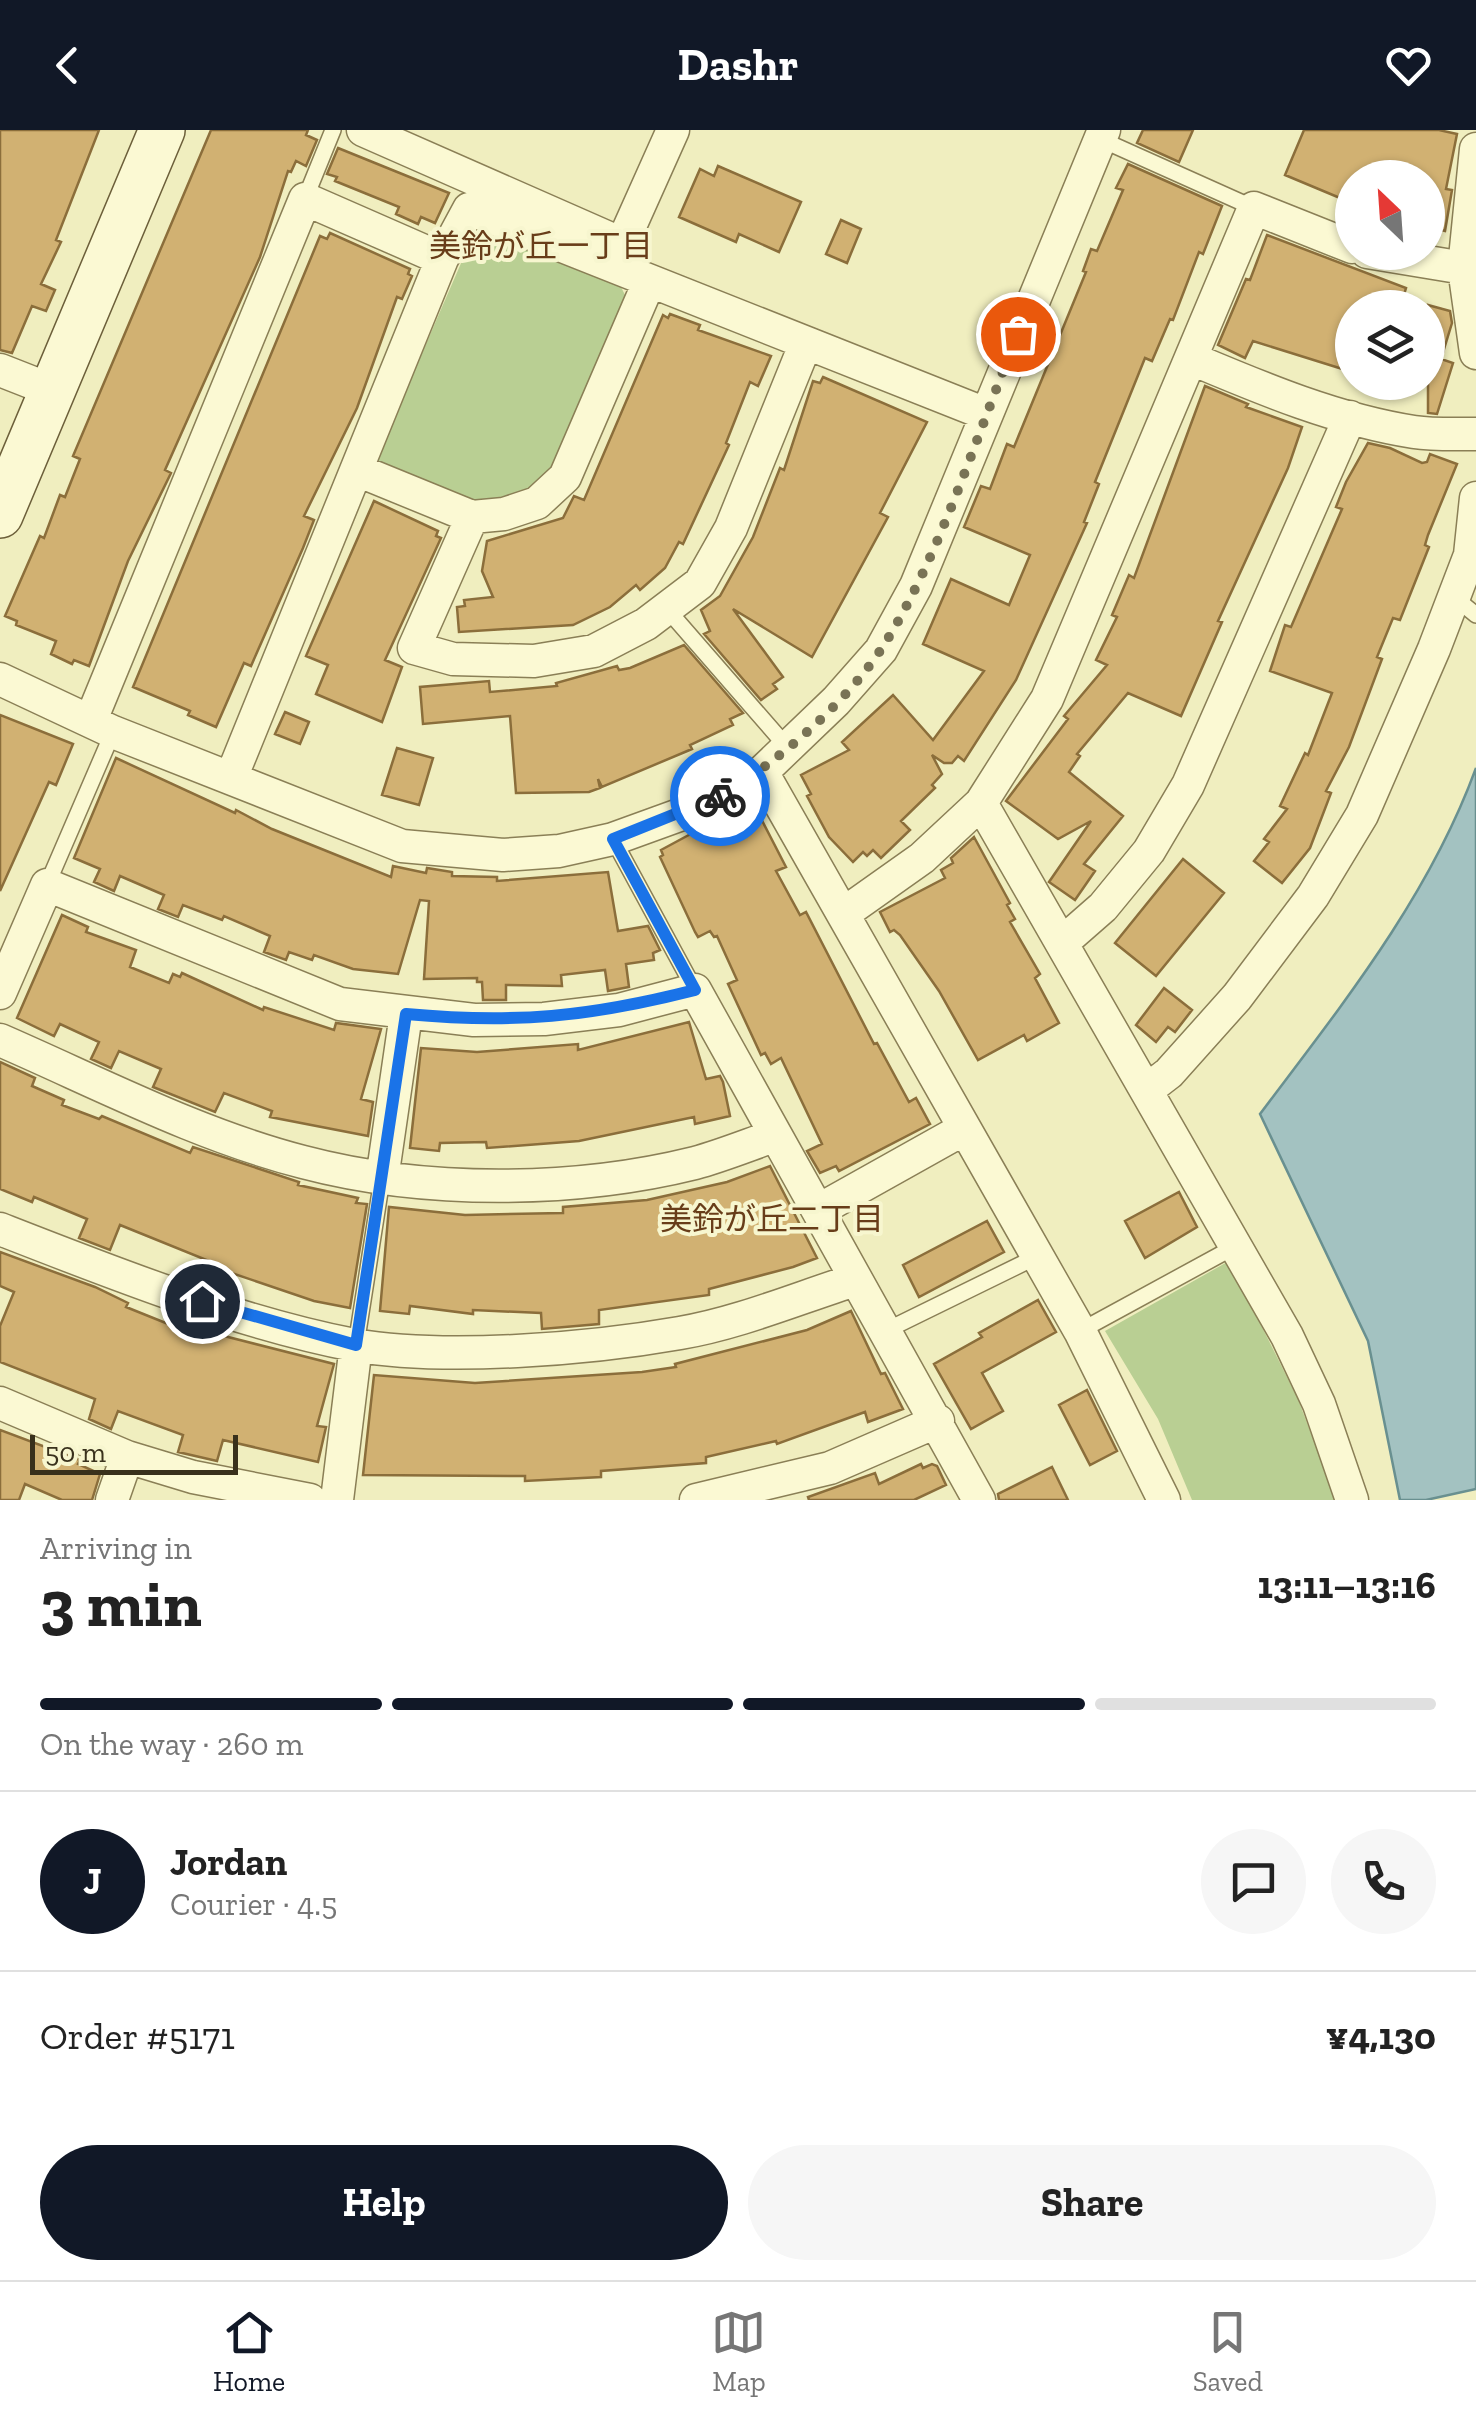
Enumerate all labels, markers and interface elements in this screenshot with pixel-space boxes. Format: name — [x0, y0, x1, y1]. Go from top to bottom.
icon: back — [40, 38, 95, 93]
text: Dashr — [678, 38, 798, 92]
icon: heart — [1381, 38, 1436, 93]
north arrow — [1335, 160, 1445, 270]
map controls — [1335, 160, 1445, 400]
district label: 美鈴が丘一丁目 — [429, 227, 653, 265]
button: layers — [1335, 290, 1445, 400]
pin — [976, 292, 1061, 377]
icon: bag — [991, 307, 1046, 362]
courier — [670, 746, 770, 846]
icon: bike — [693, 769, 748, 824]
district label: 美鈴が丘二丁目 — [660, 1200, 884, 1238]
pin — [160, 1259, 245, 1344]
icon: home — [175, 1274, 230, 1329]
scale bar — [30, 1430, 238, 1474]
text: 50 m — [45, 1436, 106, 1469]
text: Arriving in — [40, 1529, 192, 1567]
text: 13:11–13:16 — [1258, 1562, 1436, 1608]
text: 3 min — [40, 1565, 202, 1643]
text: On the way · 260 m — [40, 1725, 304, 1763]
button: chat — [1201, 1829, 1306, 1934]
button: phone — [1331, 1829, 1436, 1934]
text: Jordan — [170, 1839, 287, 1885]
text: J — [83, 1858, 102, 1904]
text: Courier · 4.5 — [170, 1885, 337, 1923]
text: Order #5171 — [40, 2013, 235, 2059]
text: ¥4,130 — [1326, 2013, 1436, 2059]
button: Help — [40, 2145, 728, 2260]
button: Share — [748, 2145, 1436, 2260]
tab: Home — [213, 2305, 285, 2398]
tab: Map — [711, 2305, 766, 2398]
tab: Saved — [1193, 2305, 1263, 2398]

